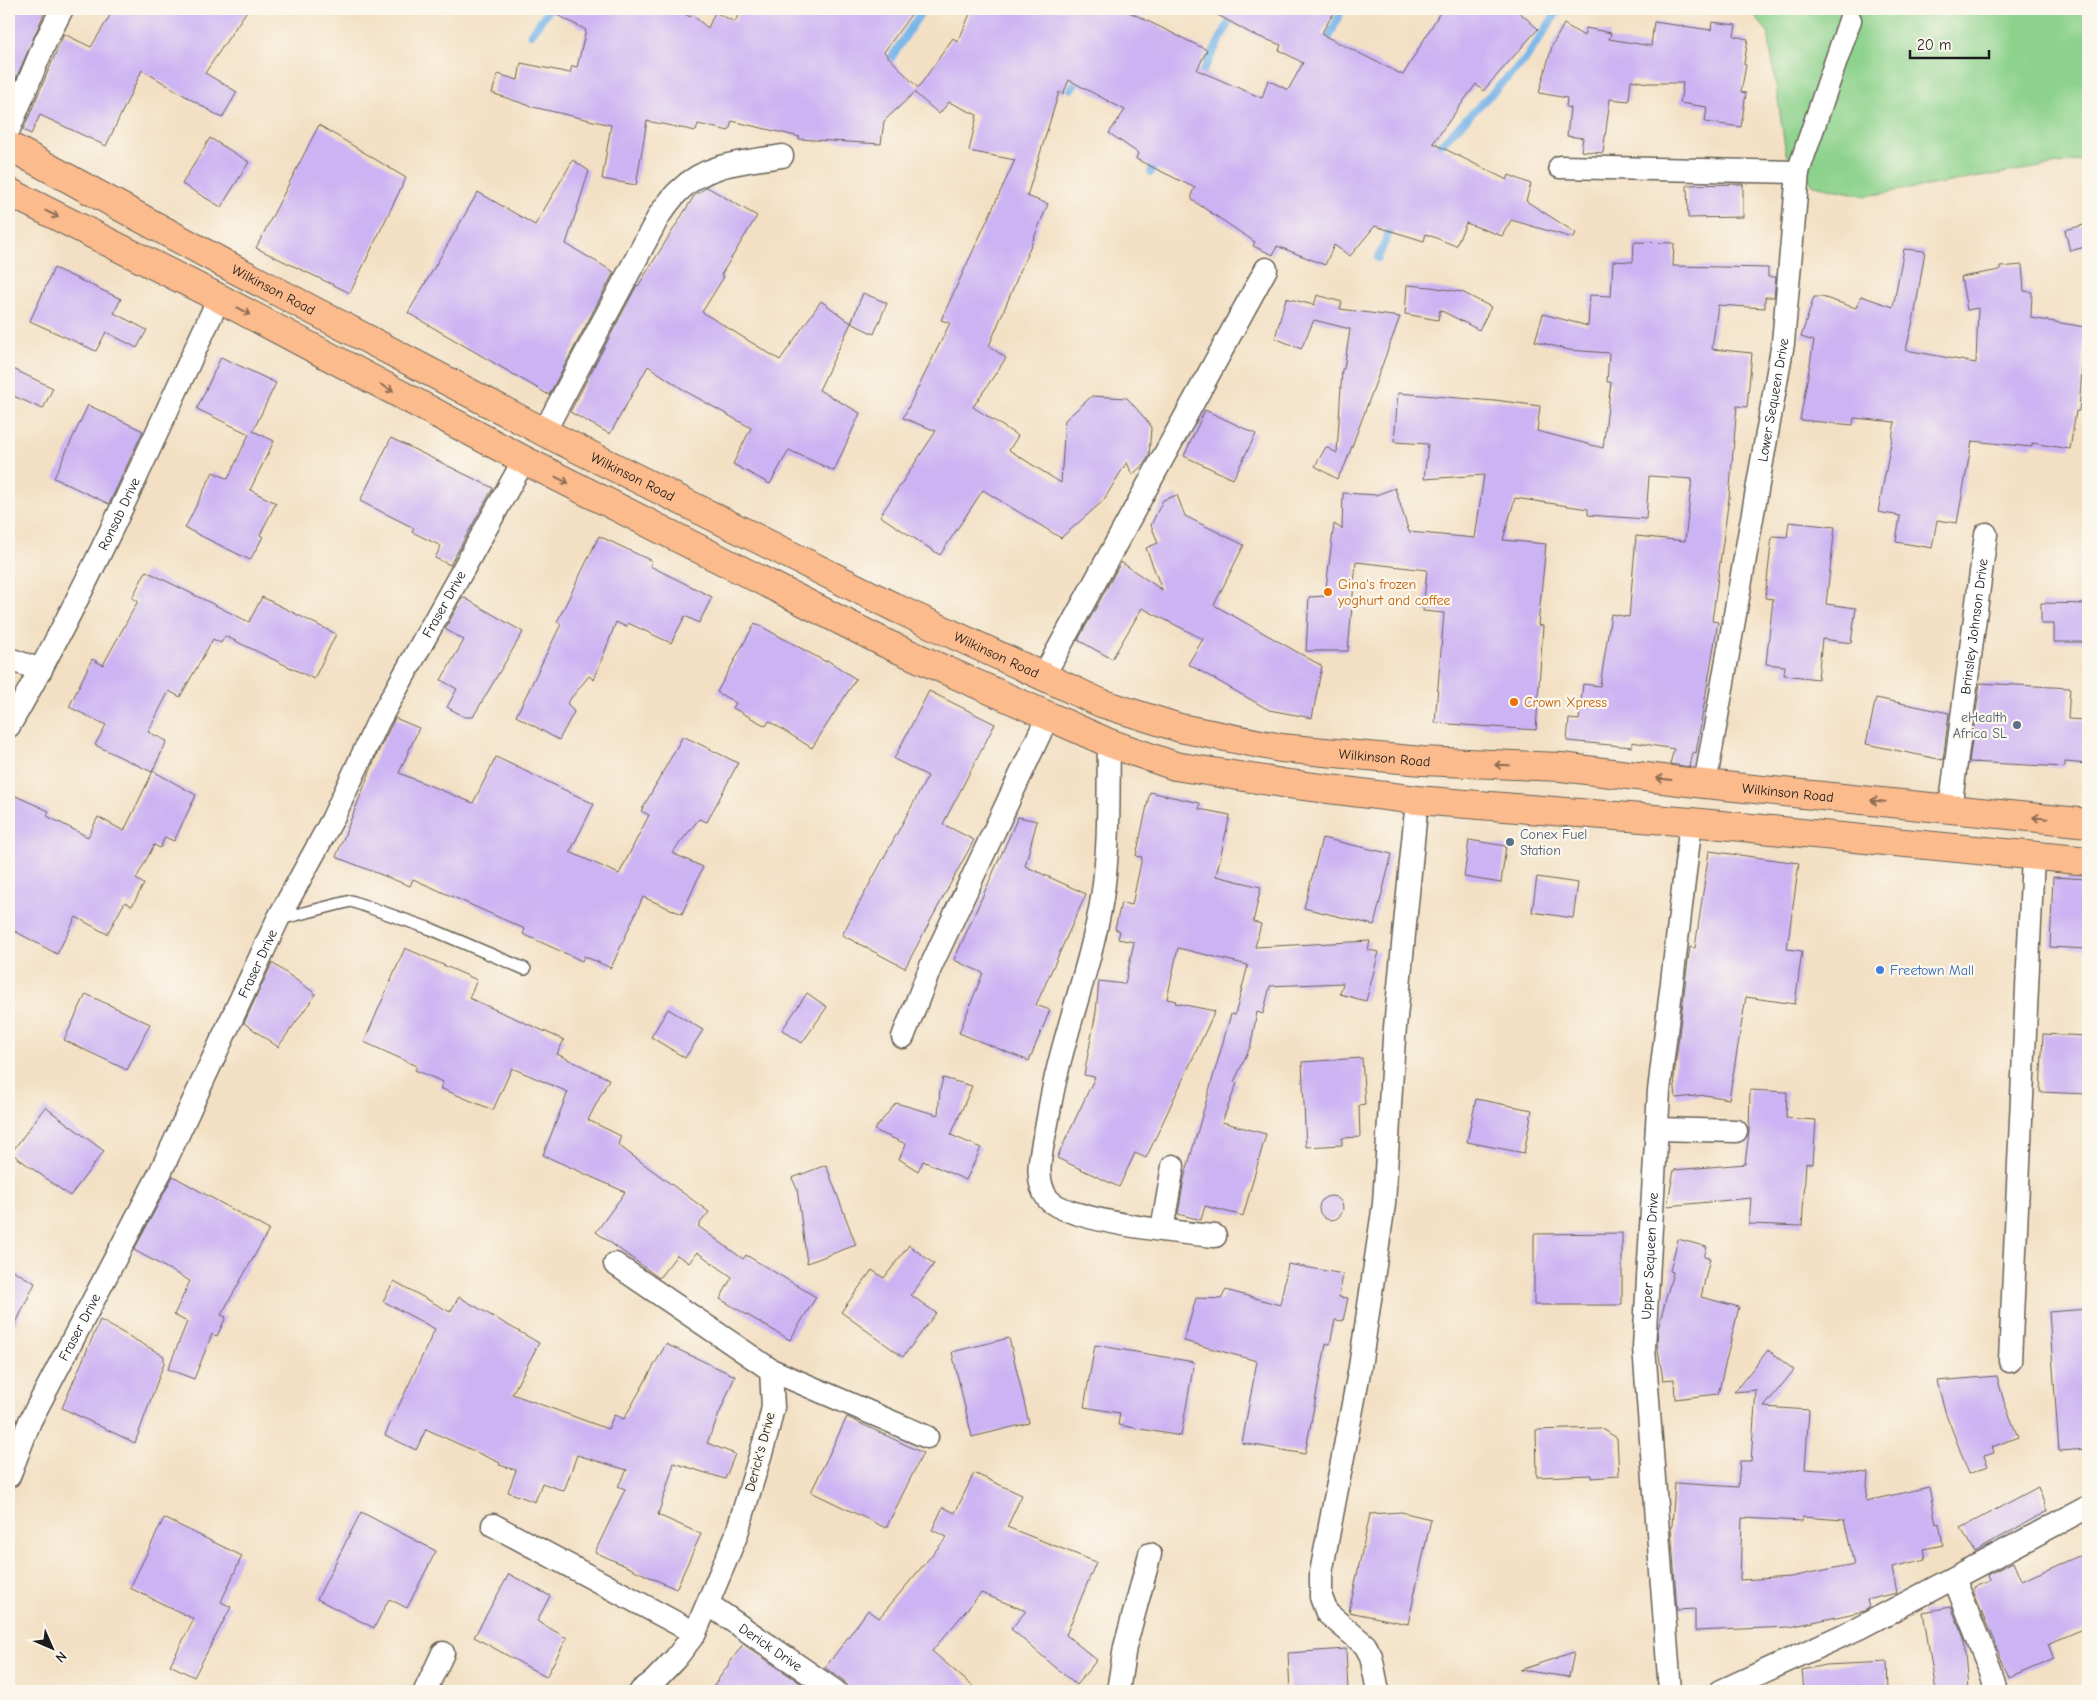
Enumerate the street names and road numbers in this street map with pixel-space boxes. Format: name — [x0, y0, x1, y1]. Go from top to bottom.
street label: Wilkinson Road — [229, 261, 318, 319]
street label: Lower Sequeen Drive — [1754, 338, 1792, 463]
street label: Wilkinson Road — [588, 448, 678, 505]
street label: Ronsab Drive — [94, 475, 143, 553]
street label: Brinsley Johnson Drive — [1957, 558, 1991, 696]
street label: Fraser Drive — [418, 568, 469, 640]
street label: Wilkinson Road — [951, 628, 1042, 682]
street label: Wilkinson Road — [1338, 745, 1431, 770]
street label: Wilkinson Road — [1741, 779, 1834, 806]
street label: Fraser Drive — [234, 926, 281, 1000]
street label: Upper Sequeen Drive — [1637, 1192, 1662, 1320]
street label: Fraser Drive — [55, 1290, 104, 1364]
street label: Derick's Drive — [741, 1410, 779, 1494]
street label: Derick Drive — [736, 1619, 806, 1675]

